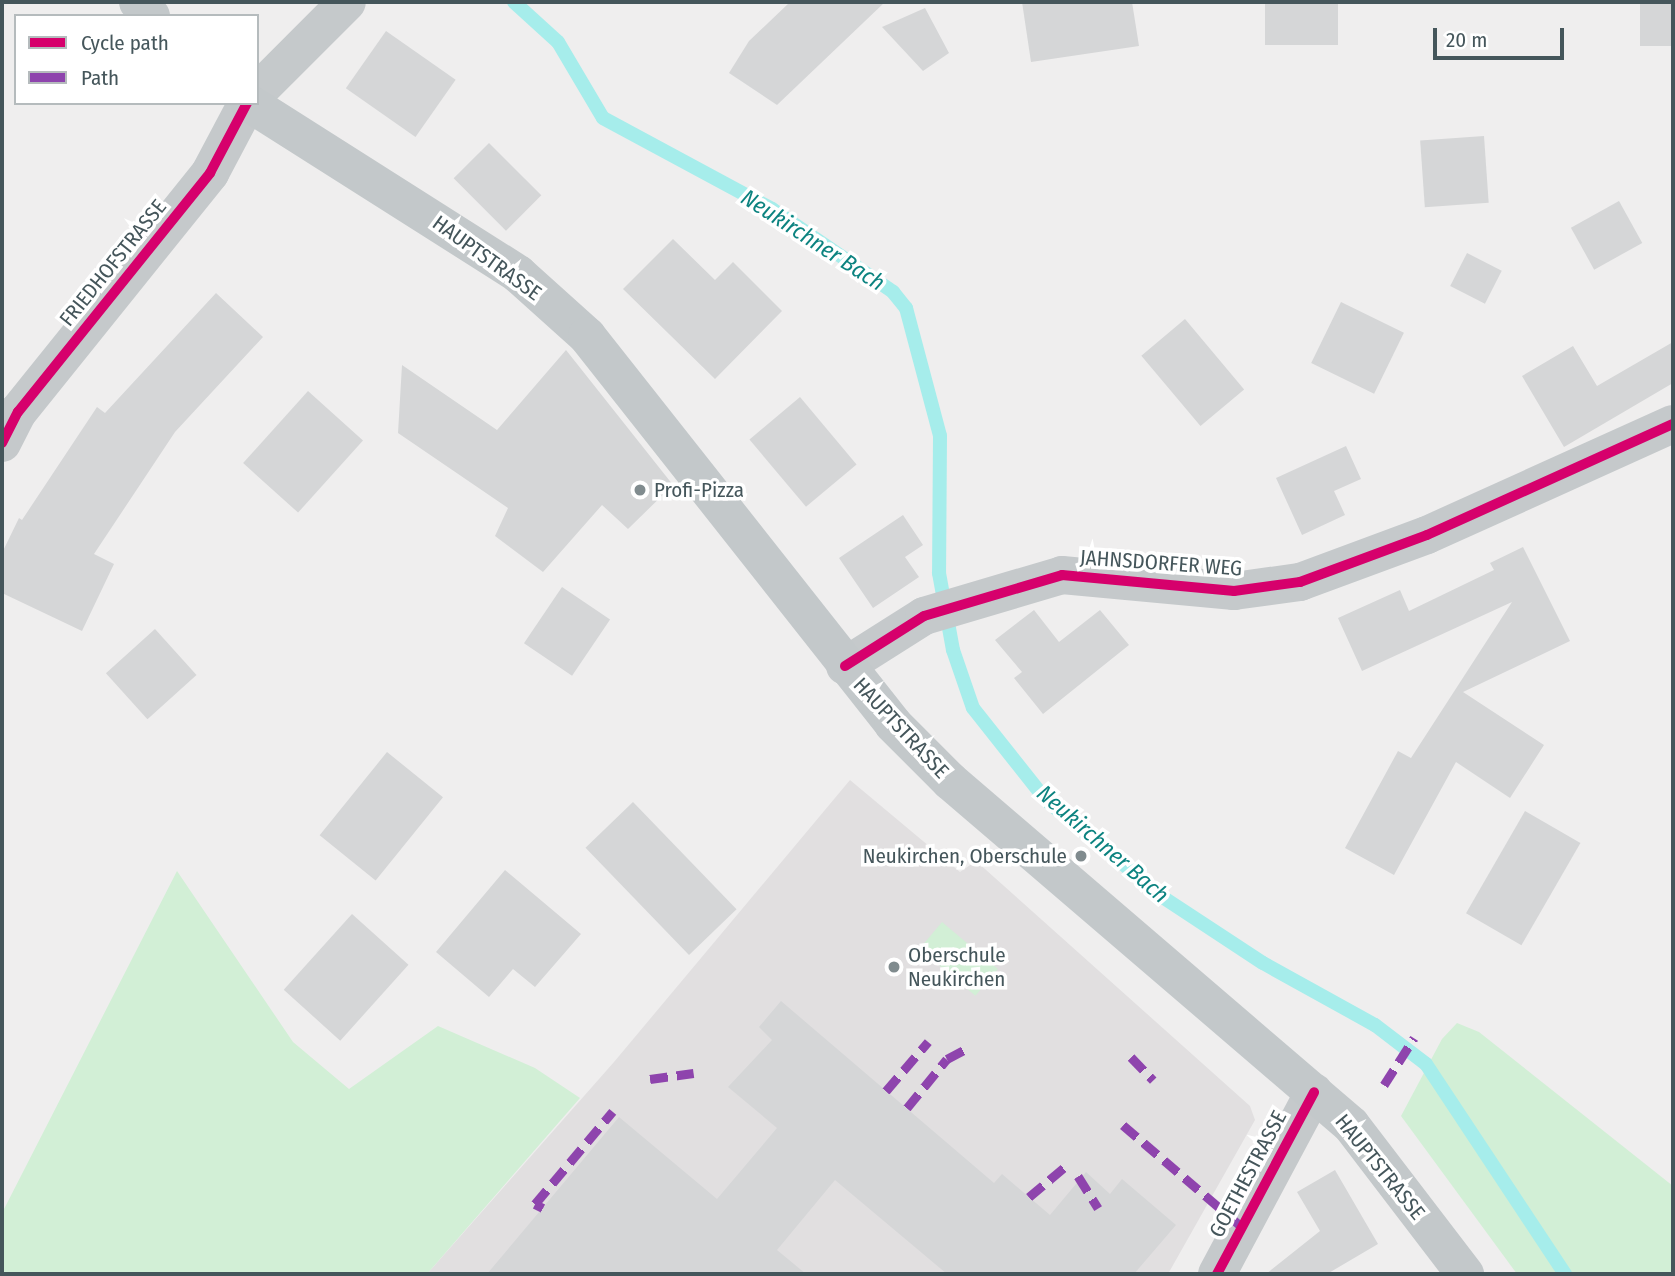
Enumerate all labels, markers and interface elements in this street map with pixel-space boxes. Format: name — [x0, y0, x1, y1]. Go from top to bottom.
legend — [14, 14, 259, 105]
scale bar — [1437, 14, 1568, 58]
text: 20 m — [1446, 27, 1487, 53]
text: Cycle path — [81, 30, 169, 56]
text: Path — [81, 65, 119, 91]
water label: Neukirchner Bach — [736, 183, 890, 297]
street label: FRIEDHOFSTRASSE — [54, 195, 172, 331]
street label: HAUPTSTRASSE — [428, 210, 546, 306]
place label: Profi-Pizza — [654, 477, 744, 503]
marker: Profi-Pizza — [632, 482, 648, 498]
street label: JAHNSDORFER WEG — [1079, 545, 1243, 581]
street label: HAUPTSTRASSE — [848, 672, 954, 784]
water label: Neukirchner Bach — [1031, 779, 1175, 909]
place label: Neukirchen, Oberschule — [863, 843, 1067, 869]
marker: Neukirchen, Oberschule — [1073, 848, 1089, 864]
place label: Oberschule Neukirchen — [908, 942, 1006, 992]
marker: Oberschule Neukirchen — [886, 959, 902, 975]
street label: GOETHESTRASSE — [1204, 1106, 1292, 1242]
street label: HAUPTSTRASSE — [1330, 1109, 1430, 1225]

